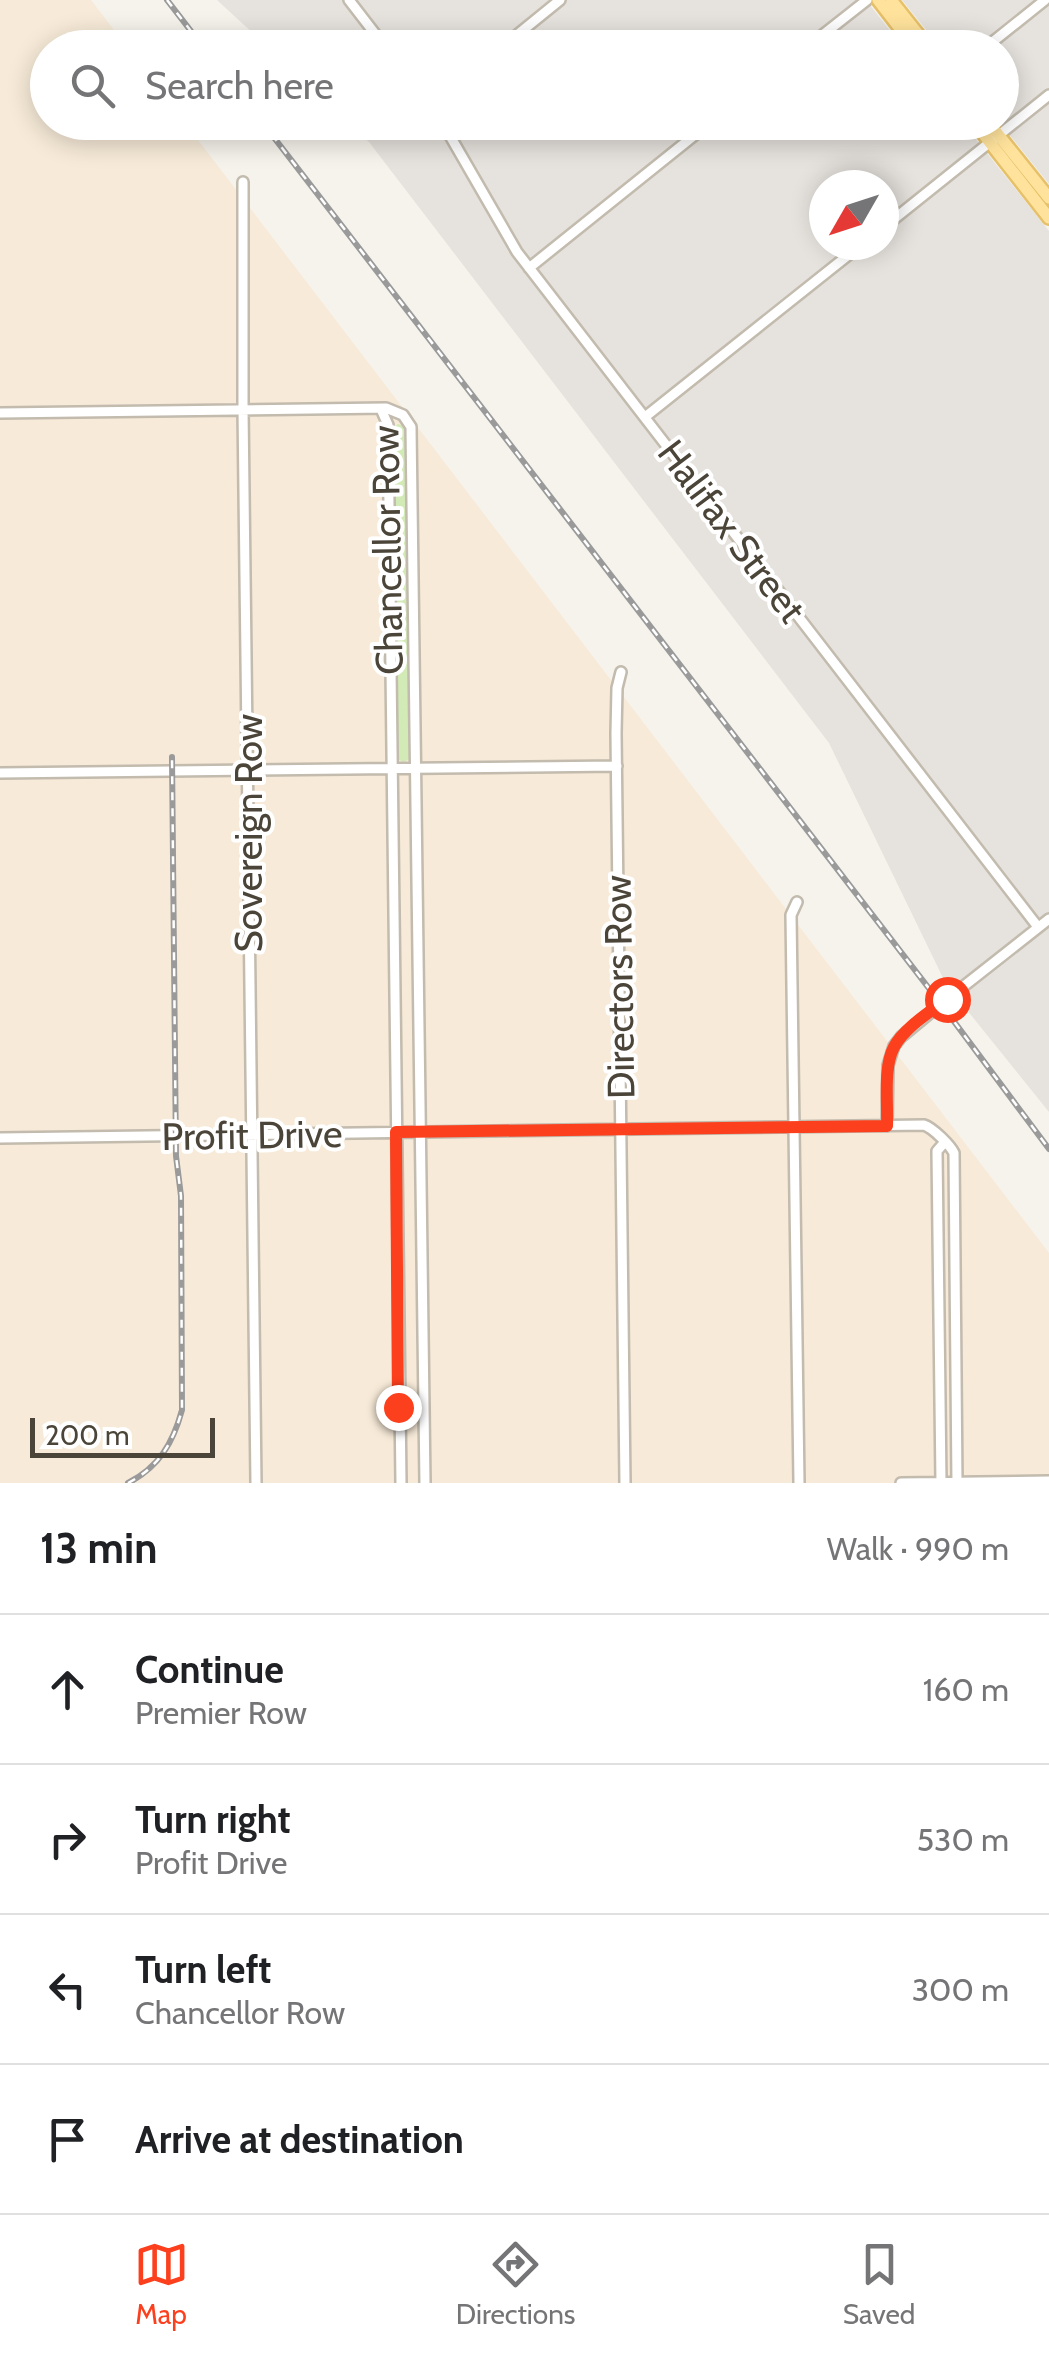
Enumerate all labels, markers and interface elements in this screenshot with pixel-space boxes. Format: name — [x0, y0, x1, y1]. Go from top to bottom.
search box — [30, 30, 1019, 140]
icon: search — [65, 58, 120, 113]
text: Search here — [145, 62, 334, 109]
north arrow — [809, 170, 899, 260]
street label: Chancellor Row — [361, 424, 413, 675]
street label: Halifax Street — [648, 430, 816, 632]
street label: Sovereign Row — [225, 713, 272, 952]
street label: Directors Row — [594, 874, 644, 1099]
route start — [925, 977, 971, 1023]
street label: Profit Drive — [161, 1110, 343, 1160]
route end — [376, 1385, 422, 1431]
scale bar — [30, 1413, 215, 1458]
text: 200 m — [45, 1418, 130, 1452]
text: 13 min — [40, 1522, 157, 1574]
text: Walk · 990 m — [827, 1529, 1009, 1568]
text: Continue — [135, 1646, 284, 1693]
icon: ahead — [40, 1662, 95, 1717]
text: 160 m — [923, 1670, 1009, 1709]
text: Premier Row — [135, 1693, 307, 1732]
text: Turn right — [135, 1796, 291, 1843]
icon: right — [40, 1812, 95, 1867]
text: 530 m — [917, 1820, 1009, 1859]
text: Profit Drive — [135, 1843, 287, 1882]
text: Turn left — [135, 1946, 271, 1993]
icon: left — [40, 1962, 95, 2017]
text: 300 m — [912, 1970, 1009, 2009]
text: Chancellor Row — [135, 1993, 345, 2032]
icon: arrive — [40, 2112, 95, 2167]
text: Arrive at destination — [135, 2116, 464, 2163]
tab: Map — [134, 2237, 189, 2331]
tab: Directions — [456, 2237, 575, 2331]
tab: Saved — [843, 2237, 915, 2331]

